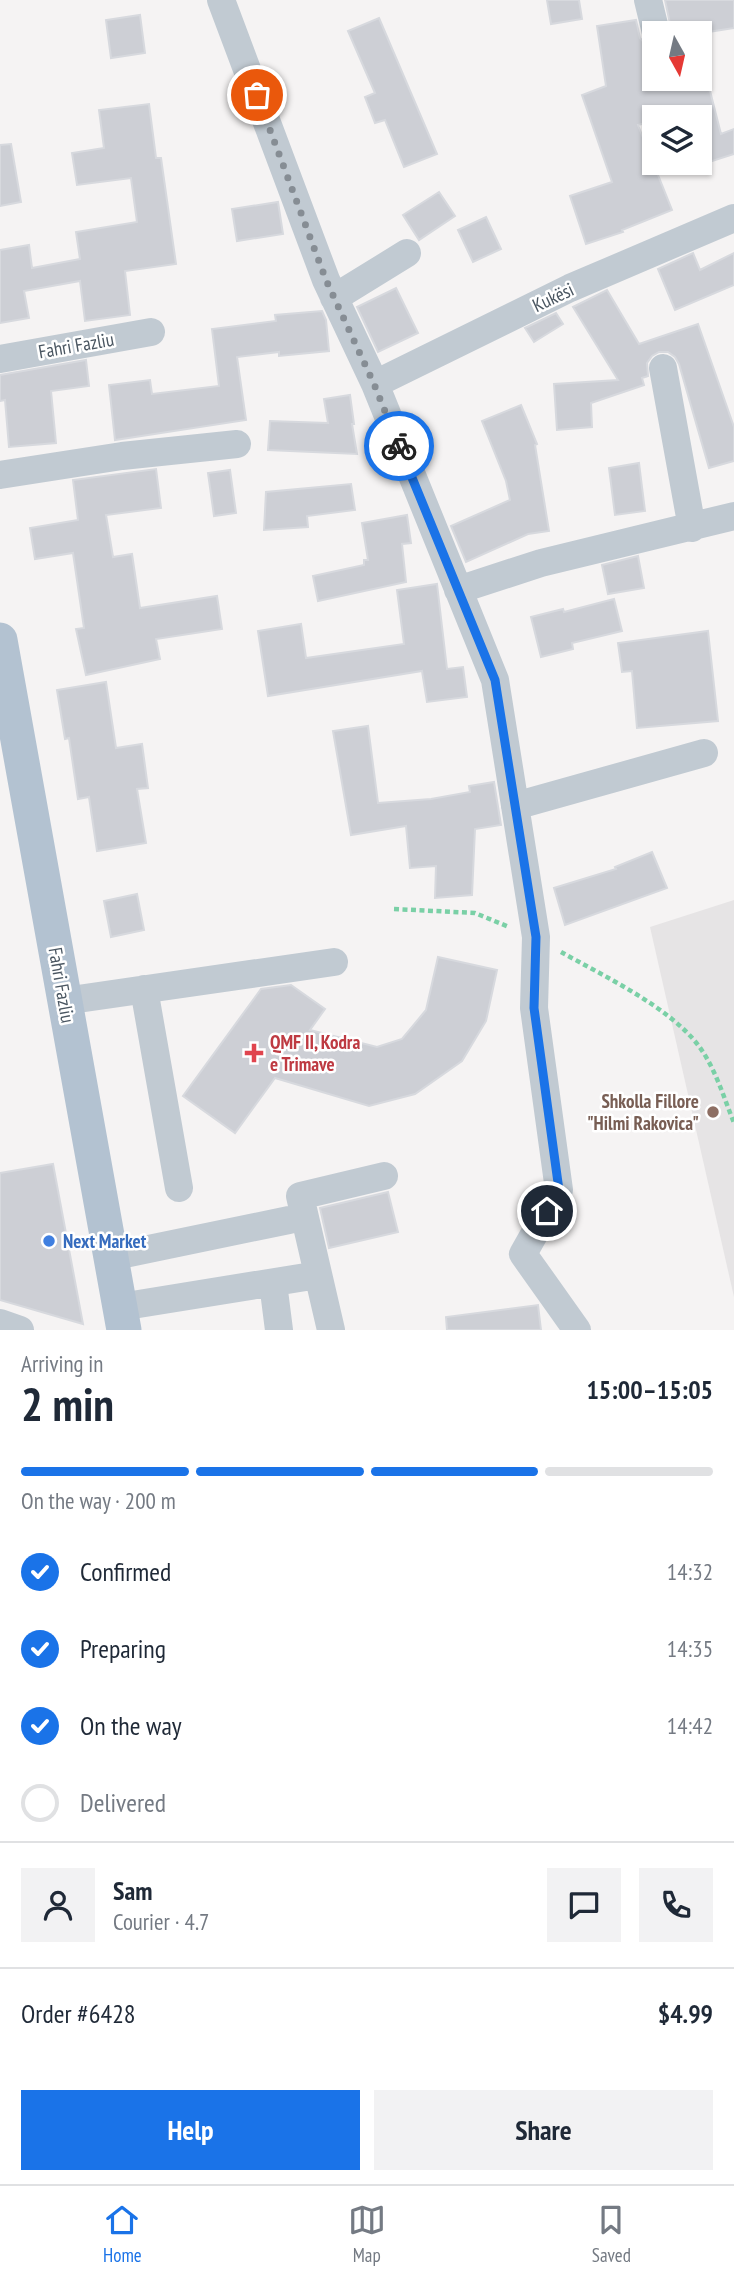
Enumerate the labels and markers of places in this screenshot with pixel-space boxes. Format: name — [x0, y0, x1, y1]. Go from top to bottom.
pin — [227, 65, 287, 125]
place label: QMF II, Kodra e Trimave — [270, 1030, 360, 1076]
marker: QMF II, Kodra e Trimave — [244, 1043, 264, 1063]
place label: Shkolla Fillore "Hilmi Rakovica" — [587, 1089, 699, 1135]
marker: Shkolla Fillore "Hilmi Rakovica" — [705, 1104, 721, 1120]
pin — [517, 1181, 577, 1241]
place label: Next Market — [63, 1229, 147, 1253]
marker: Next Market — [41, 1233, 57, 1249]

